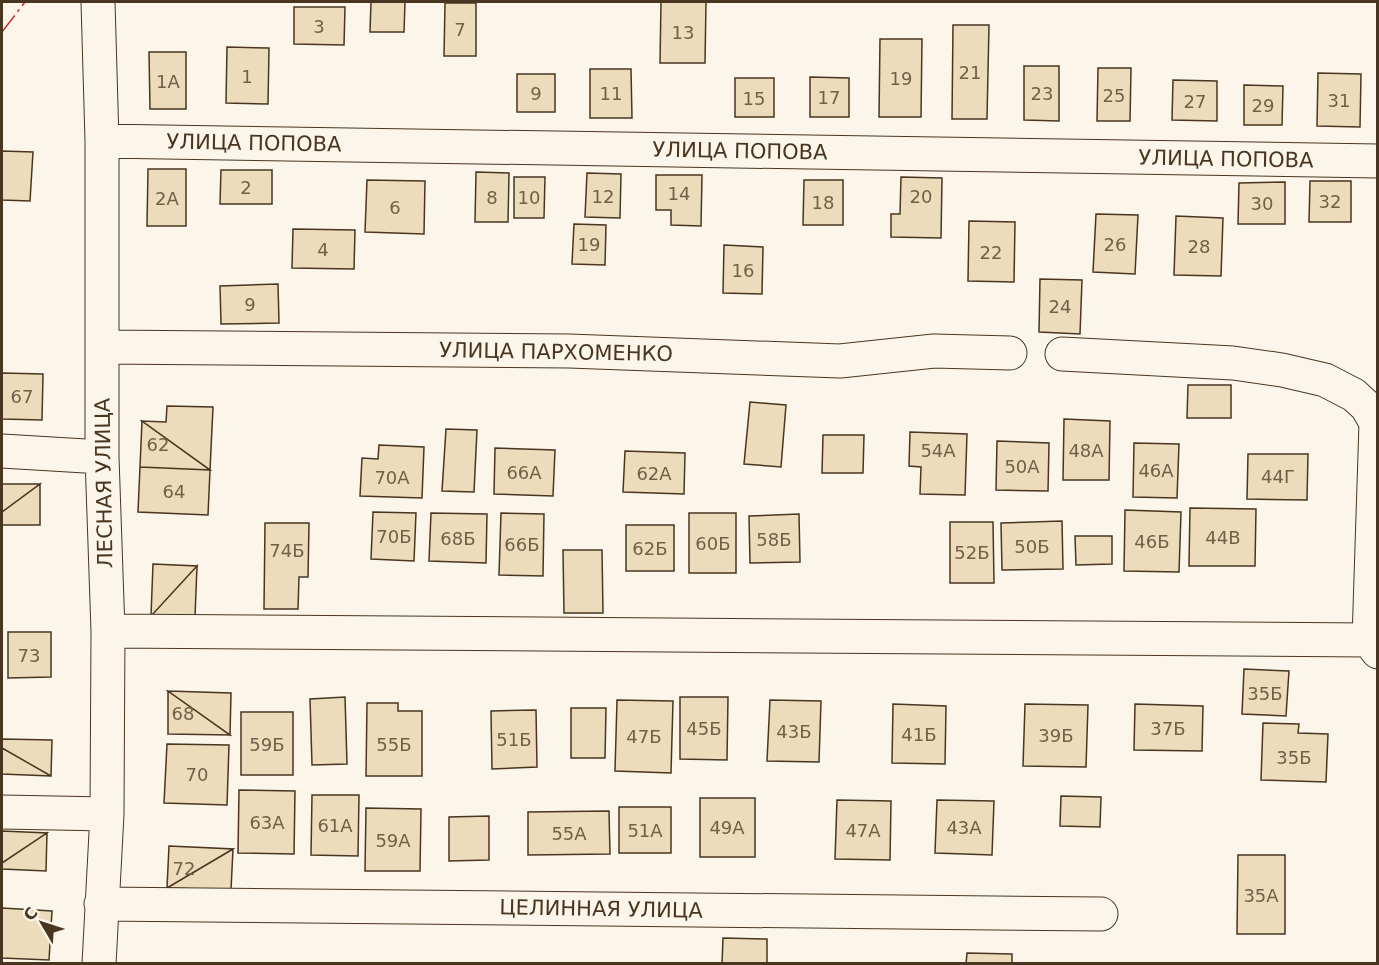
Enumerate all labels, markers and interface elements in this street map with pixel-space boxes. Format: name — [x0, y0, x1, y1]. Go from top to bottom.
house number: 3 — [313, 16, 325, 37]
house number: 7 — [454, 19, 466, 40]
house number: 13 — [672, 22, 694, 43]
house number: 21 — [959, 62, 981, 83]
house number: 1 — [241, 66, 253, 87]
house number: 19 — [890, 68, 912, 89]
house number: 1А — [156, 71, 181, 92]
house number: 9 — [530, 83, 542, 104]
house number: 11 — [600, 83, 622, 104]
house number: 23 — [1031, 83, 1053, 104]
house number: 25 — [1103, 85, 1125, 106]
house number: 17 — [818, 87, 840, 108]
house number: 15 — [743, 88, 765, 109]
house number: 31 — [1328, 90, 1350, 111]
house number: 27 — [1184, 91, 1206, 112]
house number: 29 — [1252, 95, 1274, 116]
street label: УЛИЦА ПОПОВА — [166, 129, 342, 157]
street label: УЛИЦА ПОПОВА — [652, 137, 828, 165]
street label: УЛИЦА ПОПОВА — [1138, 145, 1314, 173]
house number: 2 — [240, 177, 252, 198]
house number: 14 — [668, 183, 690, 204]
house number: 12 — [592, 186, 614, 207]
house number: 20 — [910, 186, 932, 207]
house number: 8 — [486, 187, 498, 208]
house number: 10 — [518, 187, 540, 208]
house number: 2А — [155, 188, 180, 209]
house number: 32 — [1319, 191, 1341, 212]
house number: 18 — [812, 192, 834, 213]
house number: 30 — [1251, 193, 1273, 214]
house number: 6 — [389, 197, 401, 218]
house number: 19 — [578, 234, 600, 255]
house number: 26 — [1104, 234, 1126, 255]
house number: 28 — [1188, 236, 1210, 257]
house number: 4 — [317, 239, 329, 260]
house number: 22 — [980, 242, 1002, 263]
house number: 16 — [732, 260, 754, 281]
house number: 9 — [244, 294, 256, 315]
house number: 24 — [1049, 296, 1071, 317]
street label: УЛИЦА ПАРХОМЕНКО — [439, 338, 673, 366]
house number: 67 — [11, 386, 33, 407]
street label: ЛЕСНАЯ УЛИЦА — [91, 397, 117, 568]
house number: 62 — [147, 434, 169, 455]
house number: 54А — [920, 440, 956, 461]
house number: 48А — [1068, 440, 1104, 461]
house number: 50А — [1004, 456, 1040, 477]
house number: 46А — [1138, 460, 1174, 481]
house number: 66А — [506, 462, 542, 483]
house number: 62А — [636, 463, 672, 484]
house number: 44Г — [1261, 466, 1295, 487]
house number: 70А — [374, 467, 410, 488]
house number: 64 — [163, 481, 185, 502]
house number: 70Б — [376, 526, 412, 547]
house number: 44В — [1205, 527, 1241, 548]
house number: 68Б — [440, 528, 476, 549]
house number: 58Б — [756, 529, 792, 550]
house number: 46Б — [1134, 531, 1170, 552]
house number: 60Б — [695, 533, 731, 554]
house number: 66Б — [504, 534, 540, 555]
house number: 50Б — [1014, 536, 1050, 557]
house number: 62Б — [632, 538, 668, 559]
house number: 74Б — [269, 540, 305, 561]
house number: 52Б — [954, 542, 990, 563]
house number: 73 — [18, 645, 40, 666]
house number: 35Б — [1247, 683, 1283, 704]
house number: 68 — [172, 703, 194, 724]
house number: 45Б — [686, 718, 722, 739]
house number: 37Б — [1150, 718, 1186, 739]
house number: 43Б — [776, 721, 812, 742]
house number: 41Б — [901, 724, 937, 745]
house number: 39Б — [1038, 725, 1074, 746]
house number: 47Б — [626, 726, 662, 747]
house number: 51Б — [496, 729, 532, 750]
house number: 59Б — [249, 734, 285, 755]
house number: 55Б — [376, 734, 412, 755]
house number: 35Б — [1276, 747, 1312, 768]
house number: 70 — [186, 764, 208, 785]
house number: 63А — [249, 812, 285, 833]
house number: 61А — [317, 815, 353, 836]
house number: 49А — [709, 817, 745, 838]
house number: 43А — [946, 817, 982, 838]
house number: 51А — [627, 820, 663, 841]
house number: 47А — [845, 820, 881, 841]
house number: 55А — [551, 823, 587, 844]
house number: 59А — [375, 830, 411, 851]
house number: 72 — [173, 858, 195, 879]
house number: 35А — [1243, 885, 1279, 906]
north arrow — [12, 893, 72, 953]
street label: ЦЕЛИННАЯ УЛИЦА — [499, 895, 703, 923]
text: С — [20, 903, 42, 924]

